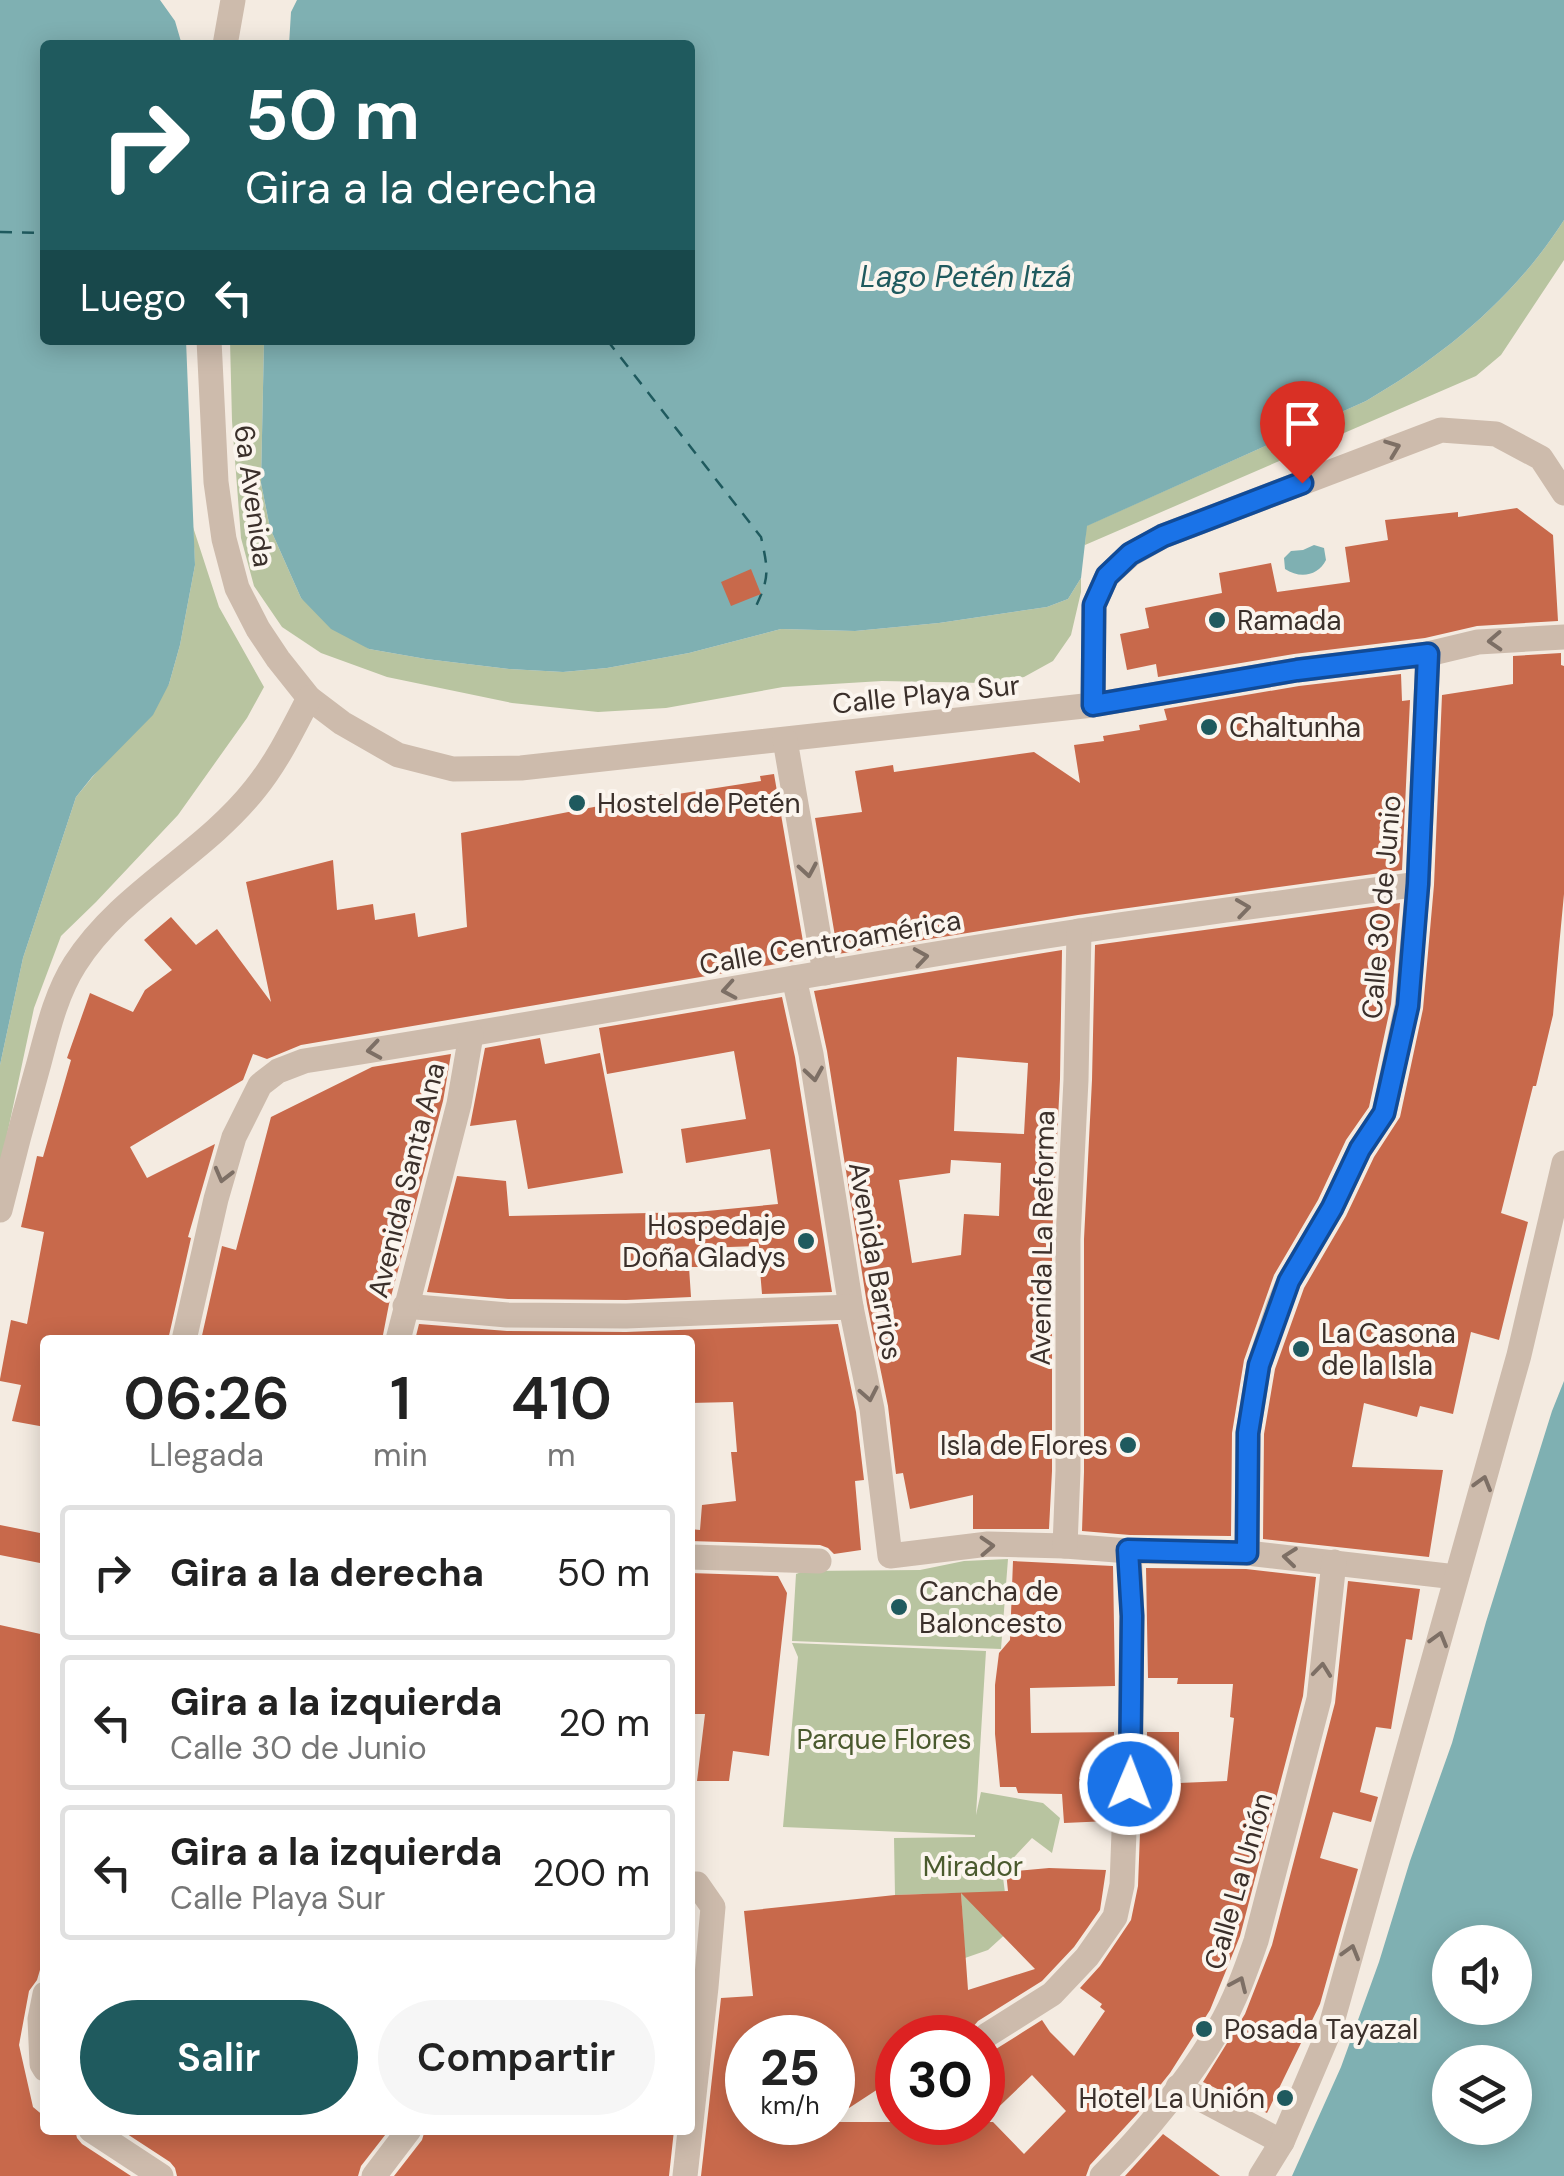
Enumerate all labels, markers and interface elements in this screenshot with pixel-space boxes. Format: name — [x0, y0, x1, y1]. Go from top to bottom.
text: 50 m — [245, 70, 420, 161]
icon: right — [80, 80, 210, 210]
text: Gira a la derecha — [245, 158, 597, 217]
water label: Lago Petén Itzá — [860, 257, 1072, 296]
icon: left — [206, 270, 261, 325]
text: Luego — [80, 273, 186, 323]
pin — [1260, 381, 1345, 484]
icon: arrive — [1275, 396, 1330, 451]
street label: 6a Avenida — [225, 423, 282, 569]
one-way arrow — [1383, 440, 1400, 460]
place label: Ramada — [1237, 602, 1341, 639]
marker: Ramada — [1206, 609, 1228, 631]
one-way arrow — [1487, 630, 1503, 651]
street label: Calle Playa Sur — [830, 666, 1022, 723]
place label: Chaltunha — [1229, 709, 1361, 746]
marker: Chaltunha — [1198, 716, 1220, 738]
place label: Hostel de Petén — [597, 785, 801, 822]
marker: Hostel de Petén — [566, 792, 588, 814]
street label: Calle 30 de Junio — [1353, 794, 1410, 1021]
one-way arrow — [797, 862, 818, 879]
one-way arrow — [1234, 899, 1251, 920]
street label: Calle Centroamérica — [696, 901, 964, 984]
one-way arrow — [913, 947, 930, 968]
one-way arrow — [721, 979, 738, 1000]
one-way arrow — [366, 1039, 383, 1060]
street label: Avenida Santa Ana — [359, 1059, 454, 1302]
one-way arrow — [803, 1066, 824, 1082]
street label: Avenida La Reforma — [1022, 1110, 1063, 1366]
street label: Avenida Barrios — [840, 1159, 911, 1363]
one-way arrow — [214, 1166, 235, 1183]
place label: Hospedaje Doña Gladys — [622, 1207, 786, 1276]
marker: Hospedaje Doña Gladys — [795, 1230, 817, 1252]
place label: La Casona de la Isla — [1321, 1315, 1456, 1384]
marker: La Casona de la Isla — [1290, 1338, 1312, 1360]
text: 06:26 — [123, 1359, 290, 1438]
text: 1 — [390, 1359, 411, 1438]
text: 410 — [511, 1359, 612, 1438]
one-way arrow — [857, 1385, 878, 1402]
place label: Isla de Flores — [940, 1427, 1108, 1464]
text: Llegada — [149, 1434, 264, 1476]
text: min — [373, 1434, 428, 1476]
text: m — [547, 1434, 576, 1476]
marker: Isla de Flores — [1117, 1434, 1139, 1456]
one-way arrow — [1471, 1475, 1492, 1492]
one-way arrow — [979, 1535, 995, 1556]
icon: right — [85, 1545, 140, 1600]
one-way arrow — [1282, 1547, 1298, 1568]
text: Gira a la derecha — [170, 1548, 484, 1598]
text: 50 m — [557, 1548, 650, 1598]
place label: Cancha de Baloncesto — [919, 1573, 1063, 1642]
marker: Cancha de Baloncesto — [888, 1596, 910, 1618]
one-way arrow — [1427, 1631, 1448, 1648]
one-way arrow — [1311, 1662, 1332, 1678]
text: Gira a la izquierda — [170, 1677, 502, 1727]
icon: left — [85, 1695, 140, 1750]
text: 20 m — [559, 1698, 650, 1748]
park label: Parque Flores — [796, 1721, 972, 1758]
text: Calle 30 de Junio — [170, 1727, 427, 1769]
position arrow — [1078, 1732, 1182, 1836]
street label: Calle La Unión — [1196, 1788, 1281, 1974]
text: Gira a la izquierda — [170, 1827, 502, 1877]
icon: left — [85, 1845, 140, 1900]
text: 200 m — [533, 1848, 650, 1898]
park label: Mirador — [923, 1848, 1023, 1885]
text: Calle Playa Sur — [170, 1877, 385, 1919]
map controls — [1432, 1925, 1532, 2145]
button: sound — [1432, 1925, 1532, 2025]
one-way arrow — [1339, 1944, 1360, 1961]
one-way arrow — [1227, 1976, 1247, 1994]
button: Salir — [80, 2000, 358, 2115]
button: Compartir — [378, 2000, 655, 2115]
place label: Posada Tayazal — [1224, 2011, 1418, 2048]
speed limit sign: 30 — [875, 2015, 1005, 2145]
marker: Posada Tayazal — [1193, 2018, 1215, 2040]
text: 25 — [760, 2035, 820, 2101]
button: layers — [1432, 2045, 1532, 2145]
place label: Hotel La Unión — [1078, 2080, 1265, 2117]
marker: Hotel La Unión — [1274, 2087, 1296, 2109]
text: km/h — [760, 2089, 820, 2122]

